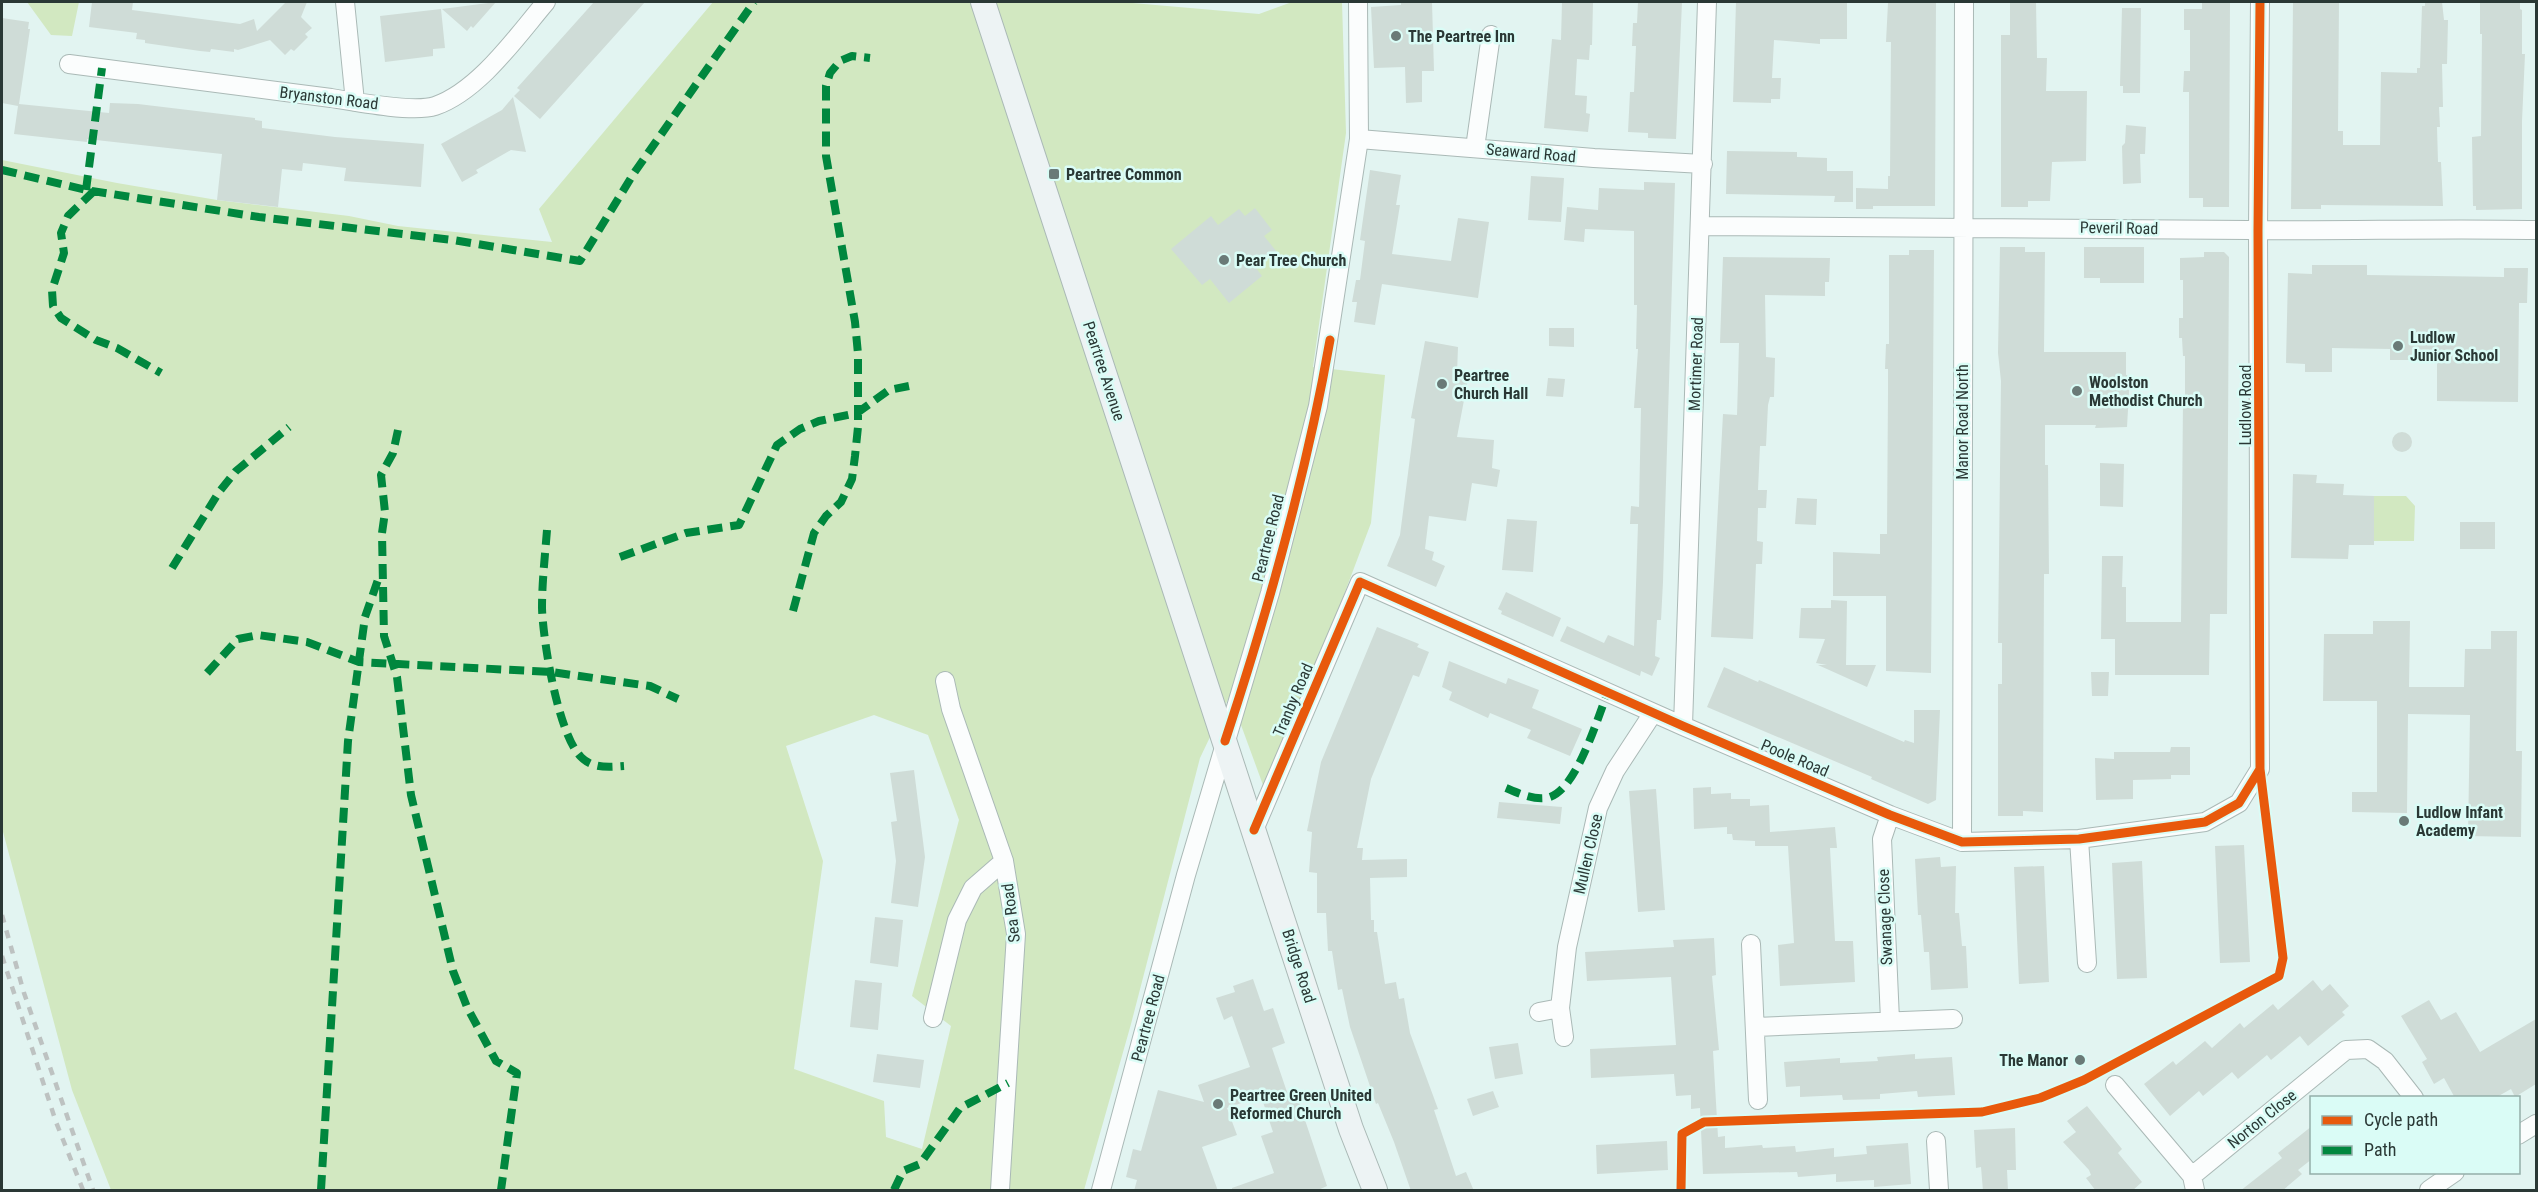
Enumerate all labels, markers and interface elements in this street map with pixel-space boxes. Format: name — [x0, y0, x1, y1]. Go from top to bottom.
place label: The Peartree Inn — [1408, 27, 1515, 46]
marker: The Peartree Inn — [1389, 29, 1403, 43]
street label: Bryanston Road — [279, 83, 379, 113]
street label: Seaward Road — [1485, 140, 1577, 166]
place label: Peartree Common — [1066, 165, 1182, 184]
marker: Peartree Common — [1047, 167, 1061, 181]
street label: Peveril Road — [2080, 218, 2158, 238]
place label: Pear Tree Church — [1236, 251, 1346, 270]
marker: Pear Tree Church — [1217, 253, 1231, 267]
street label: Mortimer Road — [1685, 317, 1707, 411]
street label: Peartree Avenue — [1079, 319, 1129, 423]
place label: Ludlow Junior School — [2410, 328, 2498, 365]
marker: Ludlow Junior School — [2391, 339, 2405, 353]
street label: Manor Road North — [1953, 364, 1972, 480]
street label: Ludlow Road — [2236, 365, 2255, 445]
place label: Peartree Church Hall — [1454, 366, 1528, 403]
place label: Woolston Methodist Church — [2089, 373, 2203, 410]
marker: Peartree Church Hall — [1435, 377, 1449, 391]
marker: Woolston Methodist Church — [2070, 384, 2084, 398]
street label: Peartree Road — [1248, 492, 1288, 584]
street label: Tranby Road — [1269, 660, 1317, 740]
street label: Poole Road — [1758, 735, 1832, 781]
place label: Ludlow Infant Academy — [2416, 803, 2503, 840]
street label: Mullen Close — [1570, 812, 1606, 896]
marker: Ludlow Infant Academy — [2397, 814, 2411, 828]
street label: Swanage Close — [1874, 868, 1896, 966]
street label: Sea Road — [998, 882, 1024, 944]
street label: Bridge Road — [1278, 927, 1320, 1005]
street label: Peartree Road — [1127, 972, 1169, 1064]
place label: The Manor — [1999, 1051, 2068, 1070]
marker: The Manor — [2073, 1053, 2087, 1067]
place label: Peartree Green United Reformed Church — [1230, 1086, 1372, 1123]
street label: Norton Close — [2224, 1086, 2300, 1152]
legend — [2310, 1096, 2520, 1174]
marker: Peartree Green United Reformed Church — [1211, 1097, 1225, 1111]
text: Cycle path — [2364, 1109, 2438, 1130]
text: Path — [2364, 1139, 2397, 1160]

